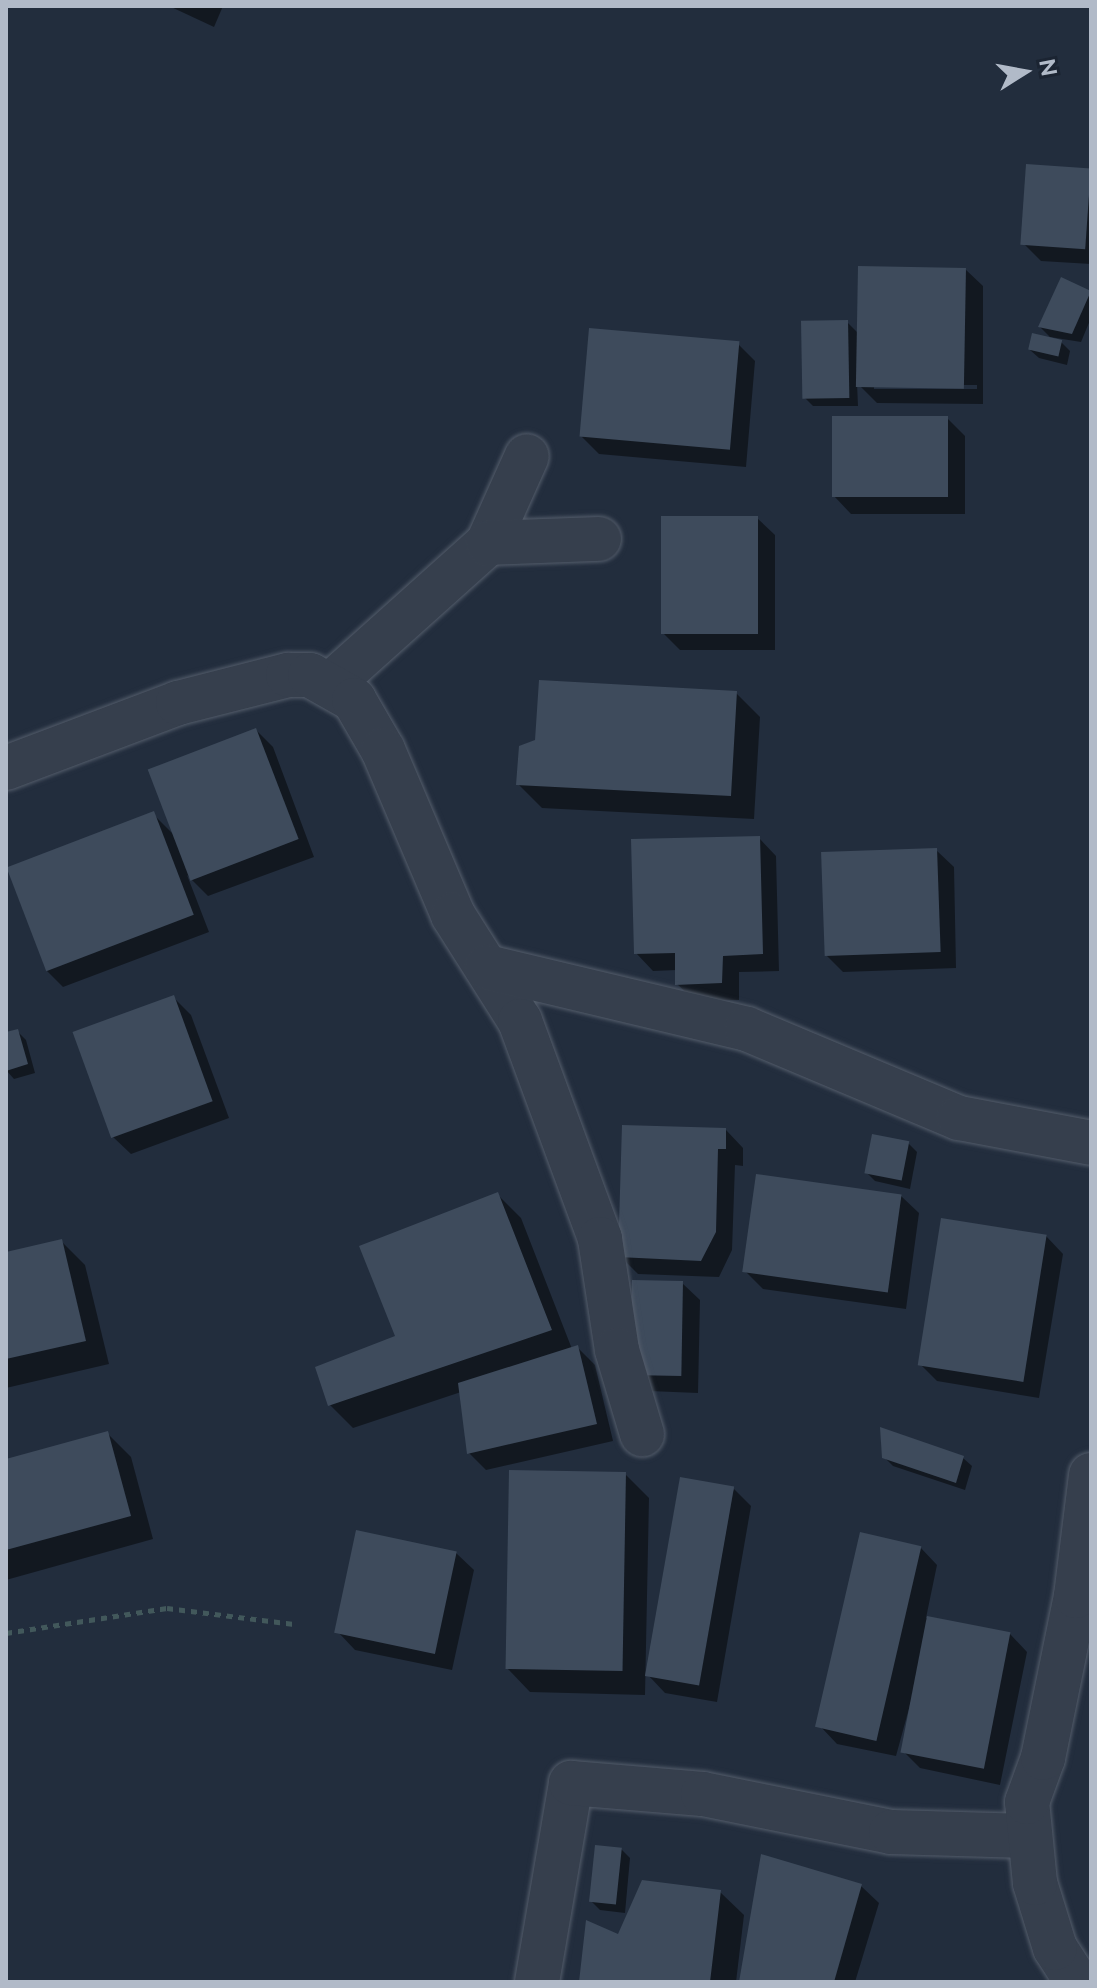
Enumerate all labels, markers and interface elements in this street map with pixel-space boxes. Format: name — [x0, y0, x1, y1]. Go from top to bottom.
north arrow — [985, 32, 1065, 112]
text: N — [1034, 57, 1063, 78]

